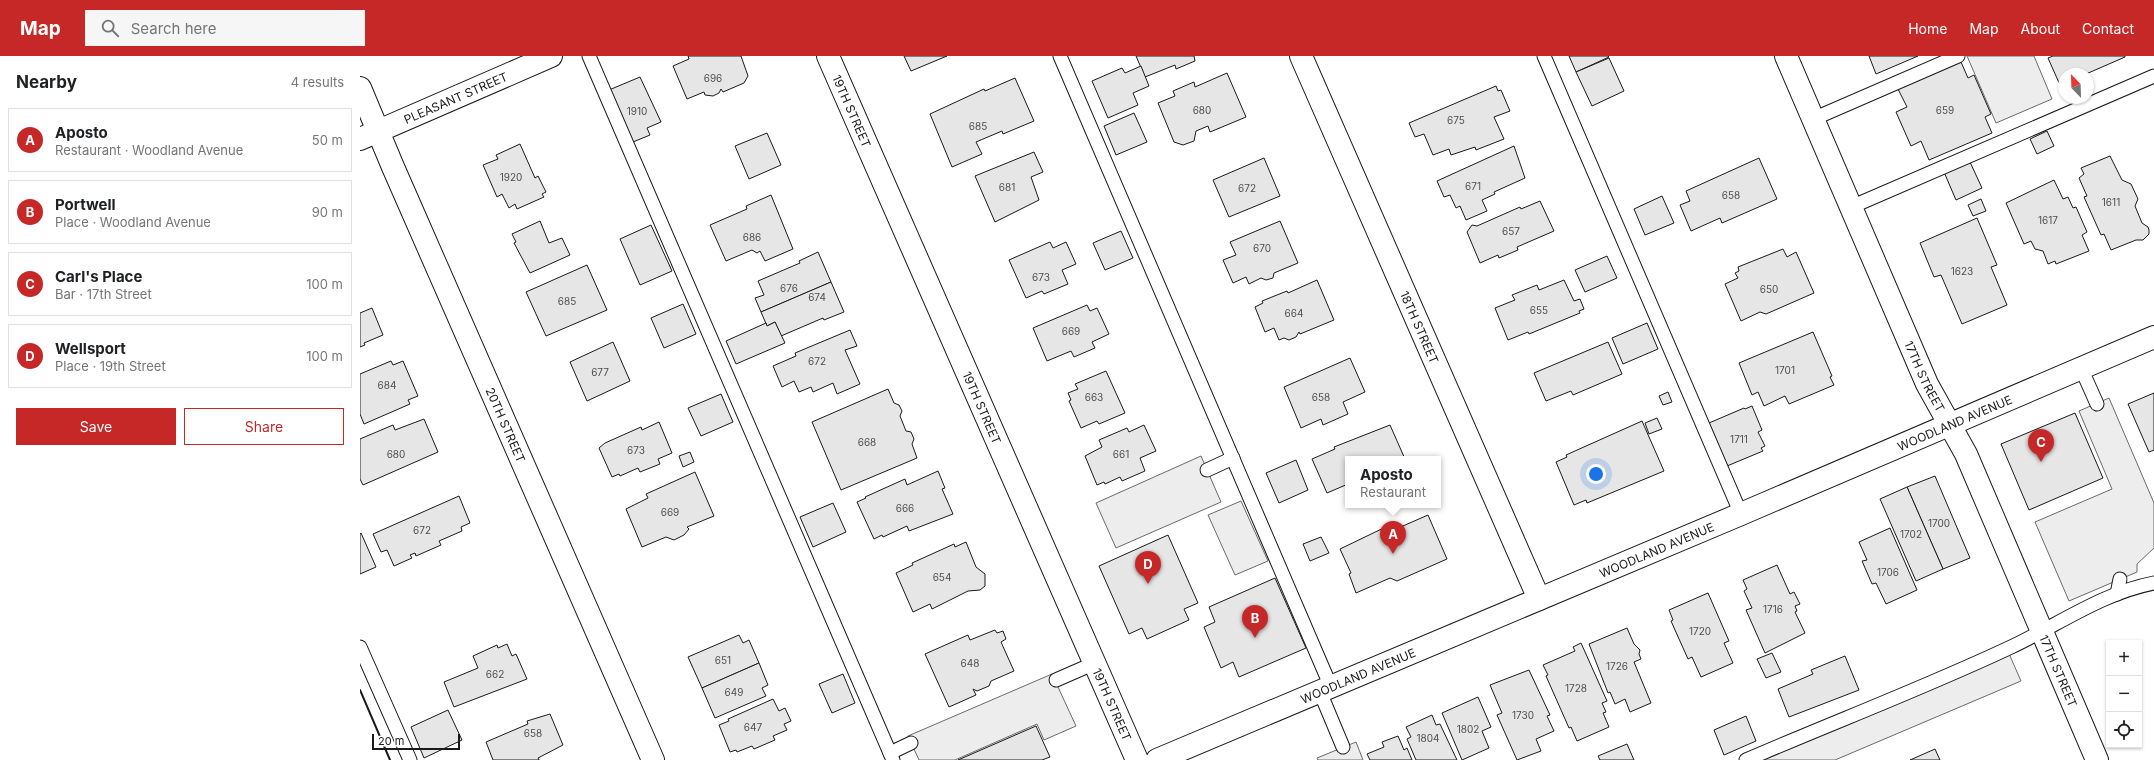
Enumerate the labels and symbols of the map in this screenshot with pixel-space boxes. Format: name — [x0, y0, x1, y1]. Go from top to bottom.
street label: PLEASANT STREET — [401, 68, 510, 127]
north arrow — [2058, 68, 2094, 104]
house number: 696 — [704, 72, 722, 84]
street label: 19TH STREET — [830, 72, 875, 150]
house number: 680 — [1193, 104, 1211, 116]
house number: 659 — [1936, 104, 1954, 116]
house number: 1910 — [627, 105, 647, 117]
house number: 675 — [1447, 114, 1465, 126]
house number: 685 — [969, 120, 987, 132]
house number: 1920 — [500, 171, 522, 183]
house number: 671 — [1465, 180, 1481, 192]
house number: 681 — [999, 181, 1015, 193]
house number: 672 — [1238, 182, 1256, 194]
house number: 658 — [1722, 189, 1740, 201]
house number: 1611 — [2102, 196, 2120, 208]
house number: 1617 — [2038, 214, 2058, 226]
house number: 657 — [1502, 225, 1520, 237]
house number: 686 — [743, 231, 761, 243]
house number: 670 — [1253, 242, 1271, 254]
house number: 1623 — [1951, 265, 1973, 277]
house number: 673 — [1032, 271, 1050, 283]
house number: 676 — [780, 282, 798, 294]
house number: 650 — [1760, 283, 1778, 295]
street label: 18TH STREET — [1397, 288, 1442, 366]
house number: 674 — [808, 291, 826, 303]
house number: 685 — [558, 295, 576, 307]
house number: 655 — [1530, 304, 1548, 316]
house number: 664 — [1285, 307, 1303, 319]
house number: 669 — [1062, 325, 1080, 337]
street label: 17TH STREET — [1902, 338, 1949, 415]
house number: 672 — [808, 355, 826, 367]
house number: 1701 — [1775, 364, 1795, 376]
house number: 677 — [591, 366, 609, 378]
street label: 19TH STREET — [960, 369, 1005, 446]
house number: 684 — [378, 379, 396, 391]
street label: 20TH STREET — [483, 385, 529, 465]
house number: 663 — [1085, 391, 1103, 403]
house number: 658 — [1312, 391, 1330, 403]
street label: WOODLAND AVENUE — [1895, 391, 2014, 454]
pin: C — [2028, 429, 2054, 462]
house number: 1711 — [1730, 433, 1748, 445]
house number: 668 — [858, 436, 876, 448]
house number: 673 — [627, 444, 645, 456]
house number: 680 — [387, 448, 405, 460]
house number: 661 — [1113, 448, 1129, 460]
your location — [1586, 464, 1606, 484]
house number: 666 — [896, 502, 914, 514]
house number: 669 — [661, 506, 679, 518]
house number: 1700 — [1928, 517, 1950, 529]
street label: WOODLAND AVENUE — [1597, 519, 1716, 580]
pin: A — [1380, 521, 1406, 554]
house number: 672 — [413, 524, 431, 536]
house number: 1702 — [1900, 528, 1922, 540]
pin: D — [1135, 551, 1161, 584]
house number: 1706 — [1877, 566, 1899, 578]
house number: 654 — [933, 571, 951, 583]
house number: 1716 — [1763, 603, 1783, 615]
pin: B — [1242, 605, 1268, 638]
house number: 1720 — [1689, 625, 1711, 637]
street label: 17TH STREET — [2037, 632, 2081, 709]
street label: WOODLAND AVENUE — [1298, 645, 1418, 706]
house number: 651 — [715, 654, 731, 666]
house number: 648 — [961, 657, 979, 669]
house number: 1726 — [1606, 660, 1628, 672]
street label: 19TH STREET — [1090, 666, 1135, 743]
house number: 662 — [486, 668, 504, 680]
house number: 1728 — [1565, 682, 1587, 694]
house number: 649 — [725, 686, 743, 698]
house number: 1730 — [1512, 709, 1534, 721]
house number: 647 — [744, 721, 762, 733]
house number: 1802 — [1457, 723, 1479, 735]
house number: 658 — [524, 727, 542, 739]
scale bar — [372, 732, 460, 751]
house number: 1804 — [1416, 732, 1440, 744]

